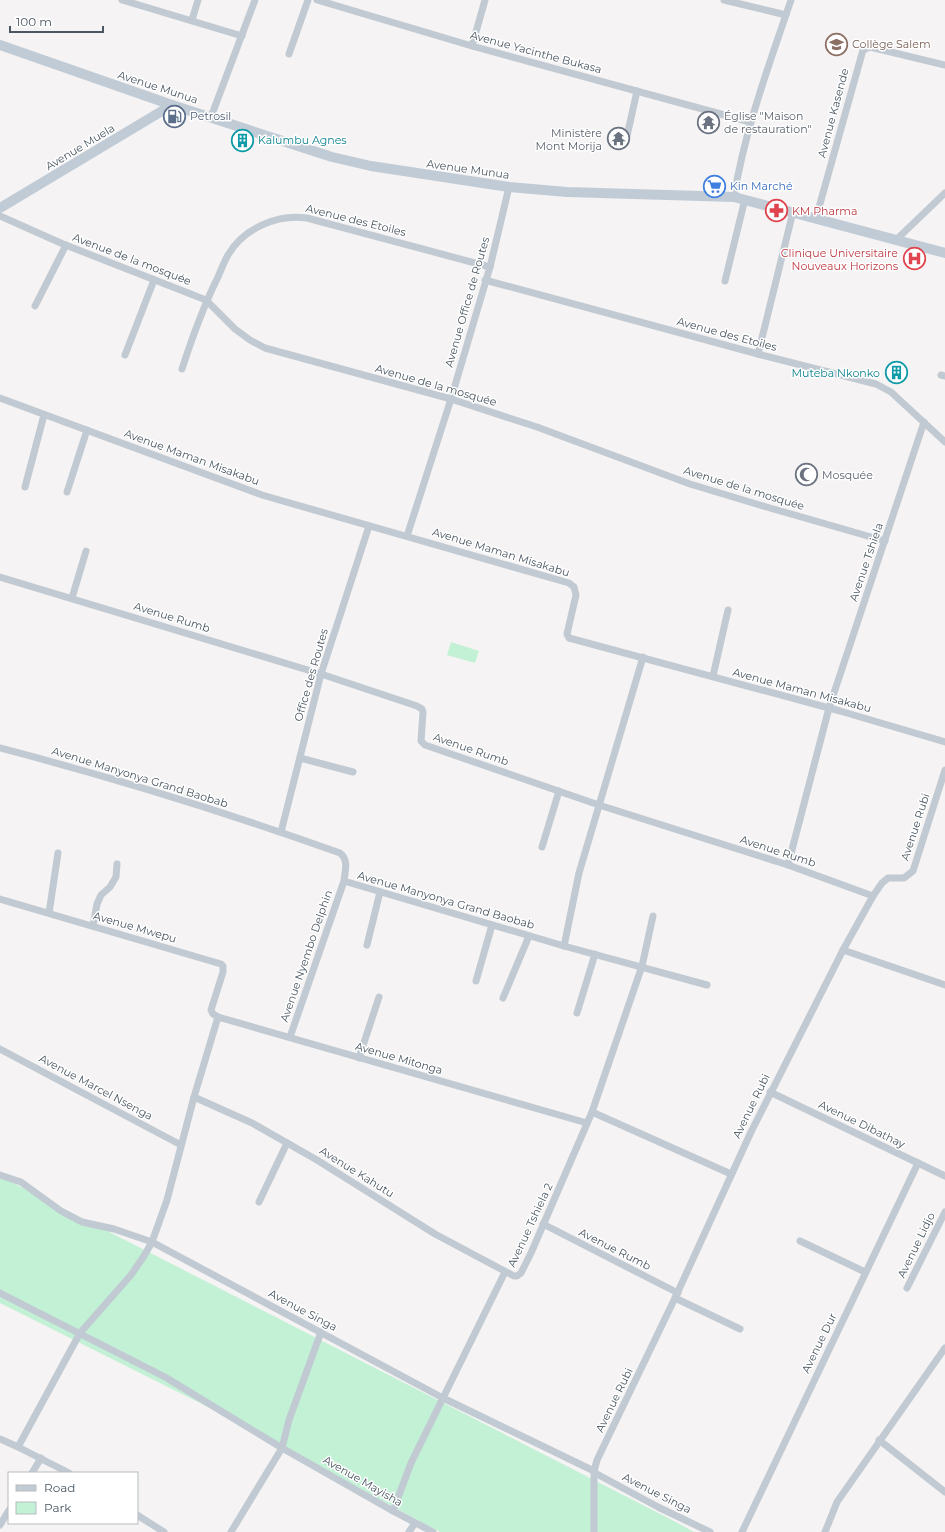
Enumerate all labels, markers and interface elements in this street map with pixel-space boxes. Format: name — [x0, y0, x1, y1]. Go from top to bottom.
scale bar — [10, 8, 103, 34]
text: 100 m — [16, 14, 52, 29]
street label: Avenue Yacinthe Bukasa — [469, 28, 603, 76]
school or university icon: Collège Salem — [823, 31, 849, 57]
place label: Collège Salem — [852, 37, 931, 51]
street label: Avenue Kasende — [814, 66, 852, 159]
street label: Avenue Munua — [116, 67, 200, 107]
fuel station icon: Petrosil — [161, 103, 187, 129]
place label: Petrosil — [190, 109, 231, 123]
temple icon: Église "Maison de restauration" — [696, 109, 722, 135]
place label: Église "Maison de restauration" — [724, 109, 812, 136]
street label: Avenue Muela — [43, 121, 117, 173]
place label: Ministère Mont Morija — [536, 126, 602, 153]
temple icon: Ministère Mont Morija — [605, 126, 631, 152]
building icon: Kalumbu Agnes — [229, 127, 255, 153]
place label: Kalumbu Agnes — [258, 133, 347, 147]
street label: Avenue Munua — [426, 156, 510, 182]
supermarket icon: Kin Marché — [702, 173, 728, 199]
place label: Kin Marché — [730, 179, 793, 193]
pharmacy icon: KM Pharma — [764, 198, 790, 224]
street label: Avenue des Etoiles — [304, 201, 408, 239]
place label: KM Pharma — [792, 204, 858, 218]
street label: Avenue de la mosquée — [71, 230, 194, 288]
street label: Avenue Office de Routes — [442, 234, 493, 369]
place label: Clinique Universitaire Nouveaux Horizons — [781, 246, 899, 273]
hospital icon: Clinique Universitaire Nouveaux Horizons — [901, 246, 927, 272]
street label: Avenue des Etoiles — [675, 314, 779, 354]
building icon: Muteba Nkonko — [883, 360, 909, 386]
street label: Avenue de la mosquée — [374, 361, 499, 409]
place label: Muteba Nkonko — [792, 366, 880, 380]
street label: Avenue Maman Misakabu — [122, 426, 262, 488]
mosque icon: Mosquée — [794, 462, 820, 488]
street label: Avenue de la mosquée — [682, 463, 807, 513]
place label: Mosquée — [822, 468, 873, 482]
street label: Avenue Tshiela — [846, 521, 886, 603]
street label: Avenue Maman Misakabu — [431, 524, 571, 580]
street label: Avenue Rumb — [132, 599, 212, 635]
street label: Office des Routes — [291, 626, 331, 723]
street label: Avenue Maman Misakabu — [731, 665, 873, 715]
street label: Avenue Rumb — [431, 730, 511, 768]
street label: Avenue Manyonya Grand Baobab — [50, 743, 230, 811]
street label: Avenue Rubi — [898, 791, 933, 863]
street label: Avenue Rumb — [738, 832, 818, 870]
street label: Avenue Manyonya Grand Baobab — [356, 868, 536, 932]
street label: Avenue Nyembo Delphin — [277, 888, 335, 1024]
street label: Avenue Mwepu — [92, 908, 178, 946]
street label: Avenue Mitonga — [354, 1039, 444, 1077]
street label: Avenue Marcel Nsenga — [37, 1051, 155, 1123]
street label: Avenue Rubi — [729, 1071, 773, 1141]
street label: Avenue Dibathay — [816, 1097, 908, 1151]
street label: Avenue Kahutu — [317, 1143, 397, 1201]
street label: Avenue Tshiela 2 — [504, 1181, 556, 1269]
street label: Avenue Lidjo — [894, 1210, 938, 1280]
street label: Avenue Rumb — [577, 1225, 653, 1273]
street label: Avenue Singa — [266, 1286, 340, 1334]
street label: Avenue Dur — [798, 1311, 840, 1375]
street label: Avenue Rubi — [592, 1365, 636, 1435]
street label: Avenue Mayisha — [321, 1453, 405, 1509]
street label: Avenue Singa — [620, 1470, 694, 1516]
legend — [8, 1472, 138, 1524]
text: Road — [44, 1480, 75, 1495]
text: Park — [44, 1500, 72, 1515]

